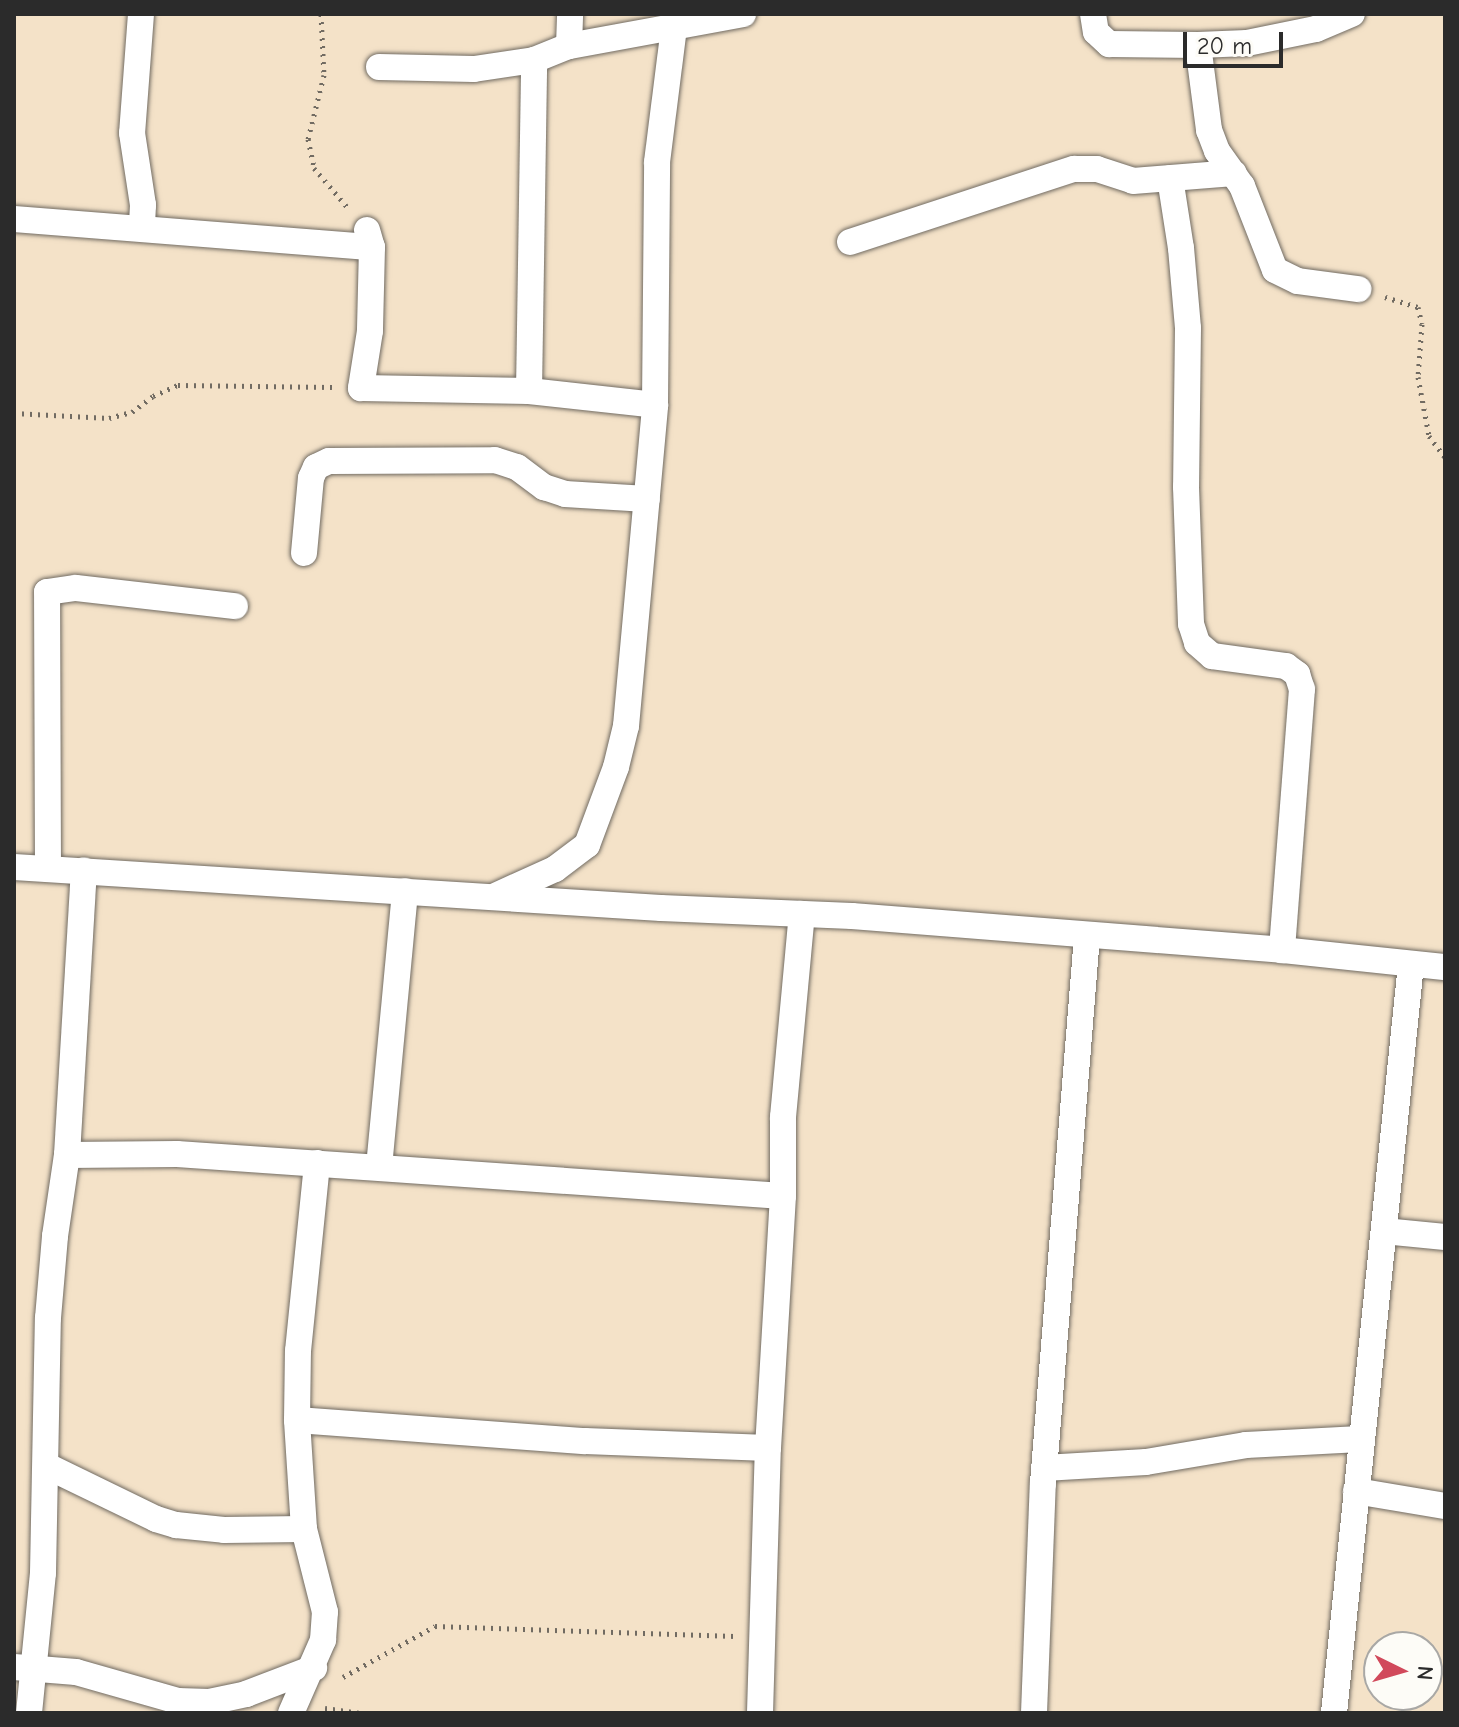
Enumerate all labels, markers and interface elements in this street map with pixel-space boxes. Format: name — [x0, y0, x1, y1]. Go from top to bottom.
scale bar — [1187, 16, 1287, 66]
text: 20 m — [1197, 32, 1252, 60]
north arrow — [1363, 1631, 1443, 1711]
text: N — [1411, 1665, 1438, 1681]

